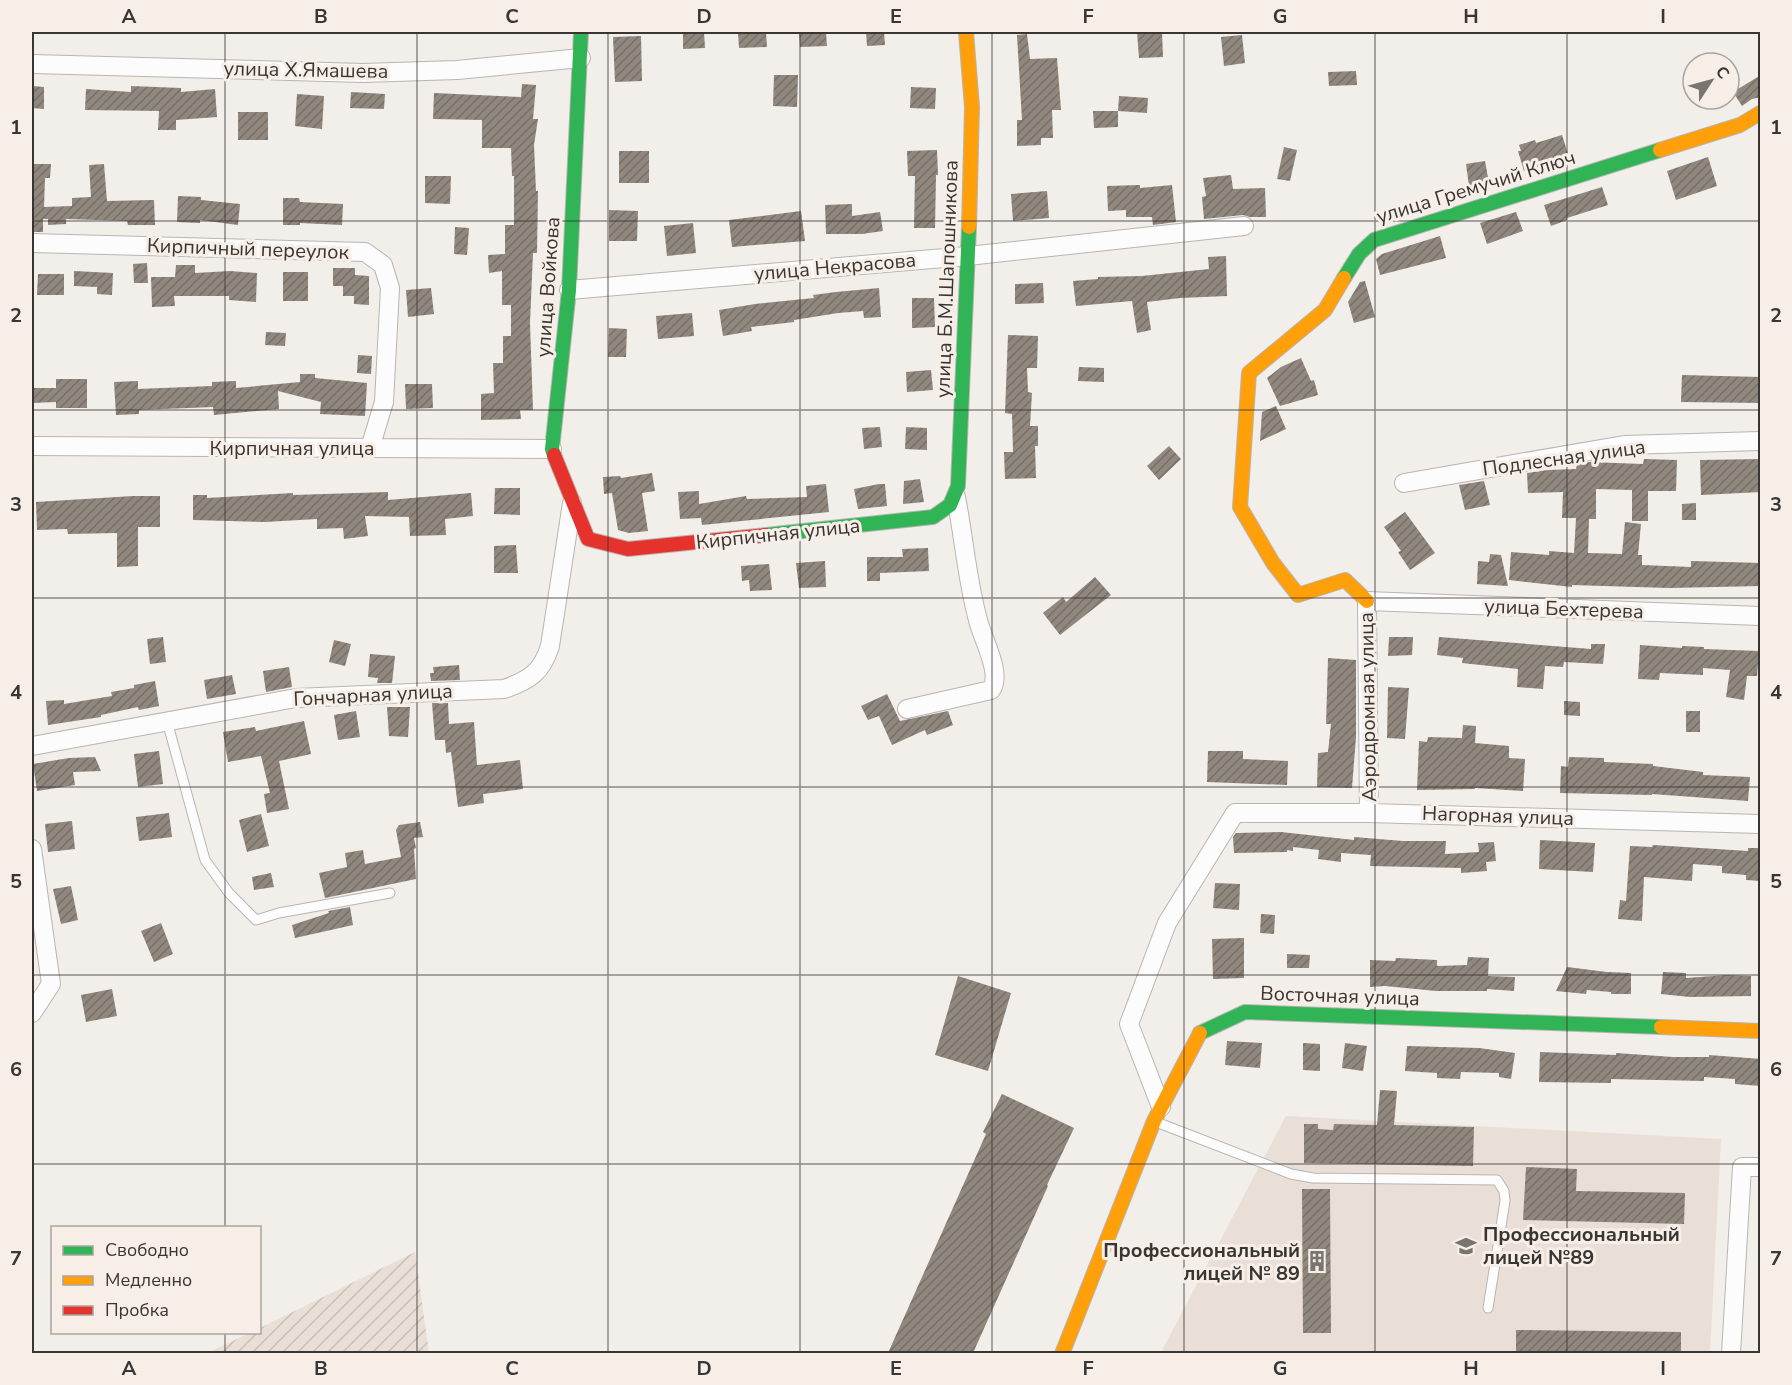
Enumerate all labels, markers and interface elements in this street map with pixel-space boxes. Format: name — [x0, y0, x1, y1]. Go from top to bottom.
text: A — [122, 3, 137, 30]
text: B — [314, 3, 328, 30]
text: C — [505, 3, 519, 30]
text: D — [696, 3, 712, 30]
text: E — [890, 3, 902, 30]
text: F — [1082, 3, 1094, 30]
text: G — [1273, 3, 1287, 30]
text: H — [1463, 3, 1479, 30]
text: I — [1660, 3, 1666, 30]
north arrow — [1681, 51, 1741, 111]
street label: улица Х.Ямашева — [223, 55, 389, 85]
text: С — [1710, 62, 1734, 84]
text: 1 — [10, 114, 22, 141]
text: 1 — [1770, 114, 1782, 141]
street label: улица Гремучий Ключ — [1373, 144, 1579, 230]
street label: улица Б.М.Шапошникова — [929, 160, 965, 398]
street label: улица Войкова — [530, 216, 566, 358]
street label: Кирпичный переулок — [146, 232, 350, 266]
street label: улица Некрасова — [753, 246, 917, 288]
text: 2 — [10, 302, 22, 329]
text: 2 — [1770, 302, 1782, 329]
street label: Подлесная улица — [1481, 433, 1647, 483]
street label: Кирпичная улица — [210, 435, 374, 462]
text: 3 — [10, 491, 22, 518]
text: 3 — [1770, 491, 1782, 518]
street label: Кирпичная улица — [695, 512, 861, 556]
street label: улица Бехтерева — [1484, 593, 1644, 625]
street label: Аэродромная улица — [1353, 612, 1383, 802]
street label: Гончарная улица — [293, 677, 453, 713]
text: 4 — [10, 679, 22, 706]
text: 4 — [1770, 679, 1782, 706]
street label: Нагорная улица — [1422, 800, 1574, 832]
text: 5 — [10, 868, 22, 895]
text: 5 — [1770, 868, 1782, 895]
street label: Восточная улица — [1260, 980, 1420, 1012]
text: 6 — [10, 1056, 22, 1083]
text: 6 — [1770, 1056, 1782, 1083]
place label: Профессиональный лицей №89 — [1483, 1221, 1680, 1271]
legend — [51, 1226, 261, 1334]
school or university icon: Профессиональный лицей №89 — [1454, 1234, 1478, 1258]
place label: Профессиональный лицей № 89 — [1103, 1237, 1300, 1287]
text: Свободно — [105, 1238, 189, 1262]
text: 7 — [10, 1245, 22, 1272]
text: 7 — [1770, 1245, 1782, 1272]
building icon: Профессиональный лицей № 89 — [1305, 1249, 1329, 1273]
text: Медленно — [105, 1268, 192, 1292]
text: Пробка — [105, 1298, 169, 1322]
text: A — [122, 1355, 137, 1382]
text: B — [314, 1355, 328, 1382]
text: C — [505, 1355, 519, 1382]
text: D — [696, 1355, 712, 1382]
text: E — [890, 1355, 902, 1382]
text: F — [1082, 1355, 1094, 1382]
text: G — [1273, 1355, 1287, 1382]
text: H — [1463, 1355, 1479, 1382]
text: I — [1660, 1355, 1666, 1382]

